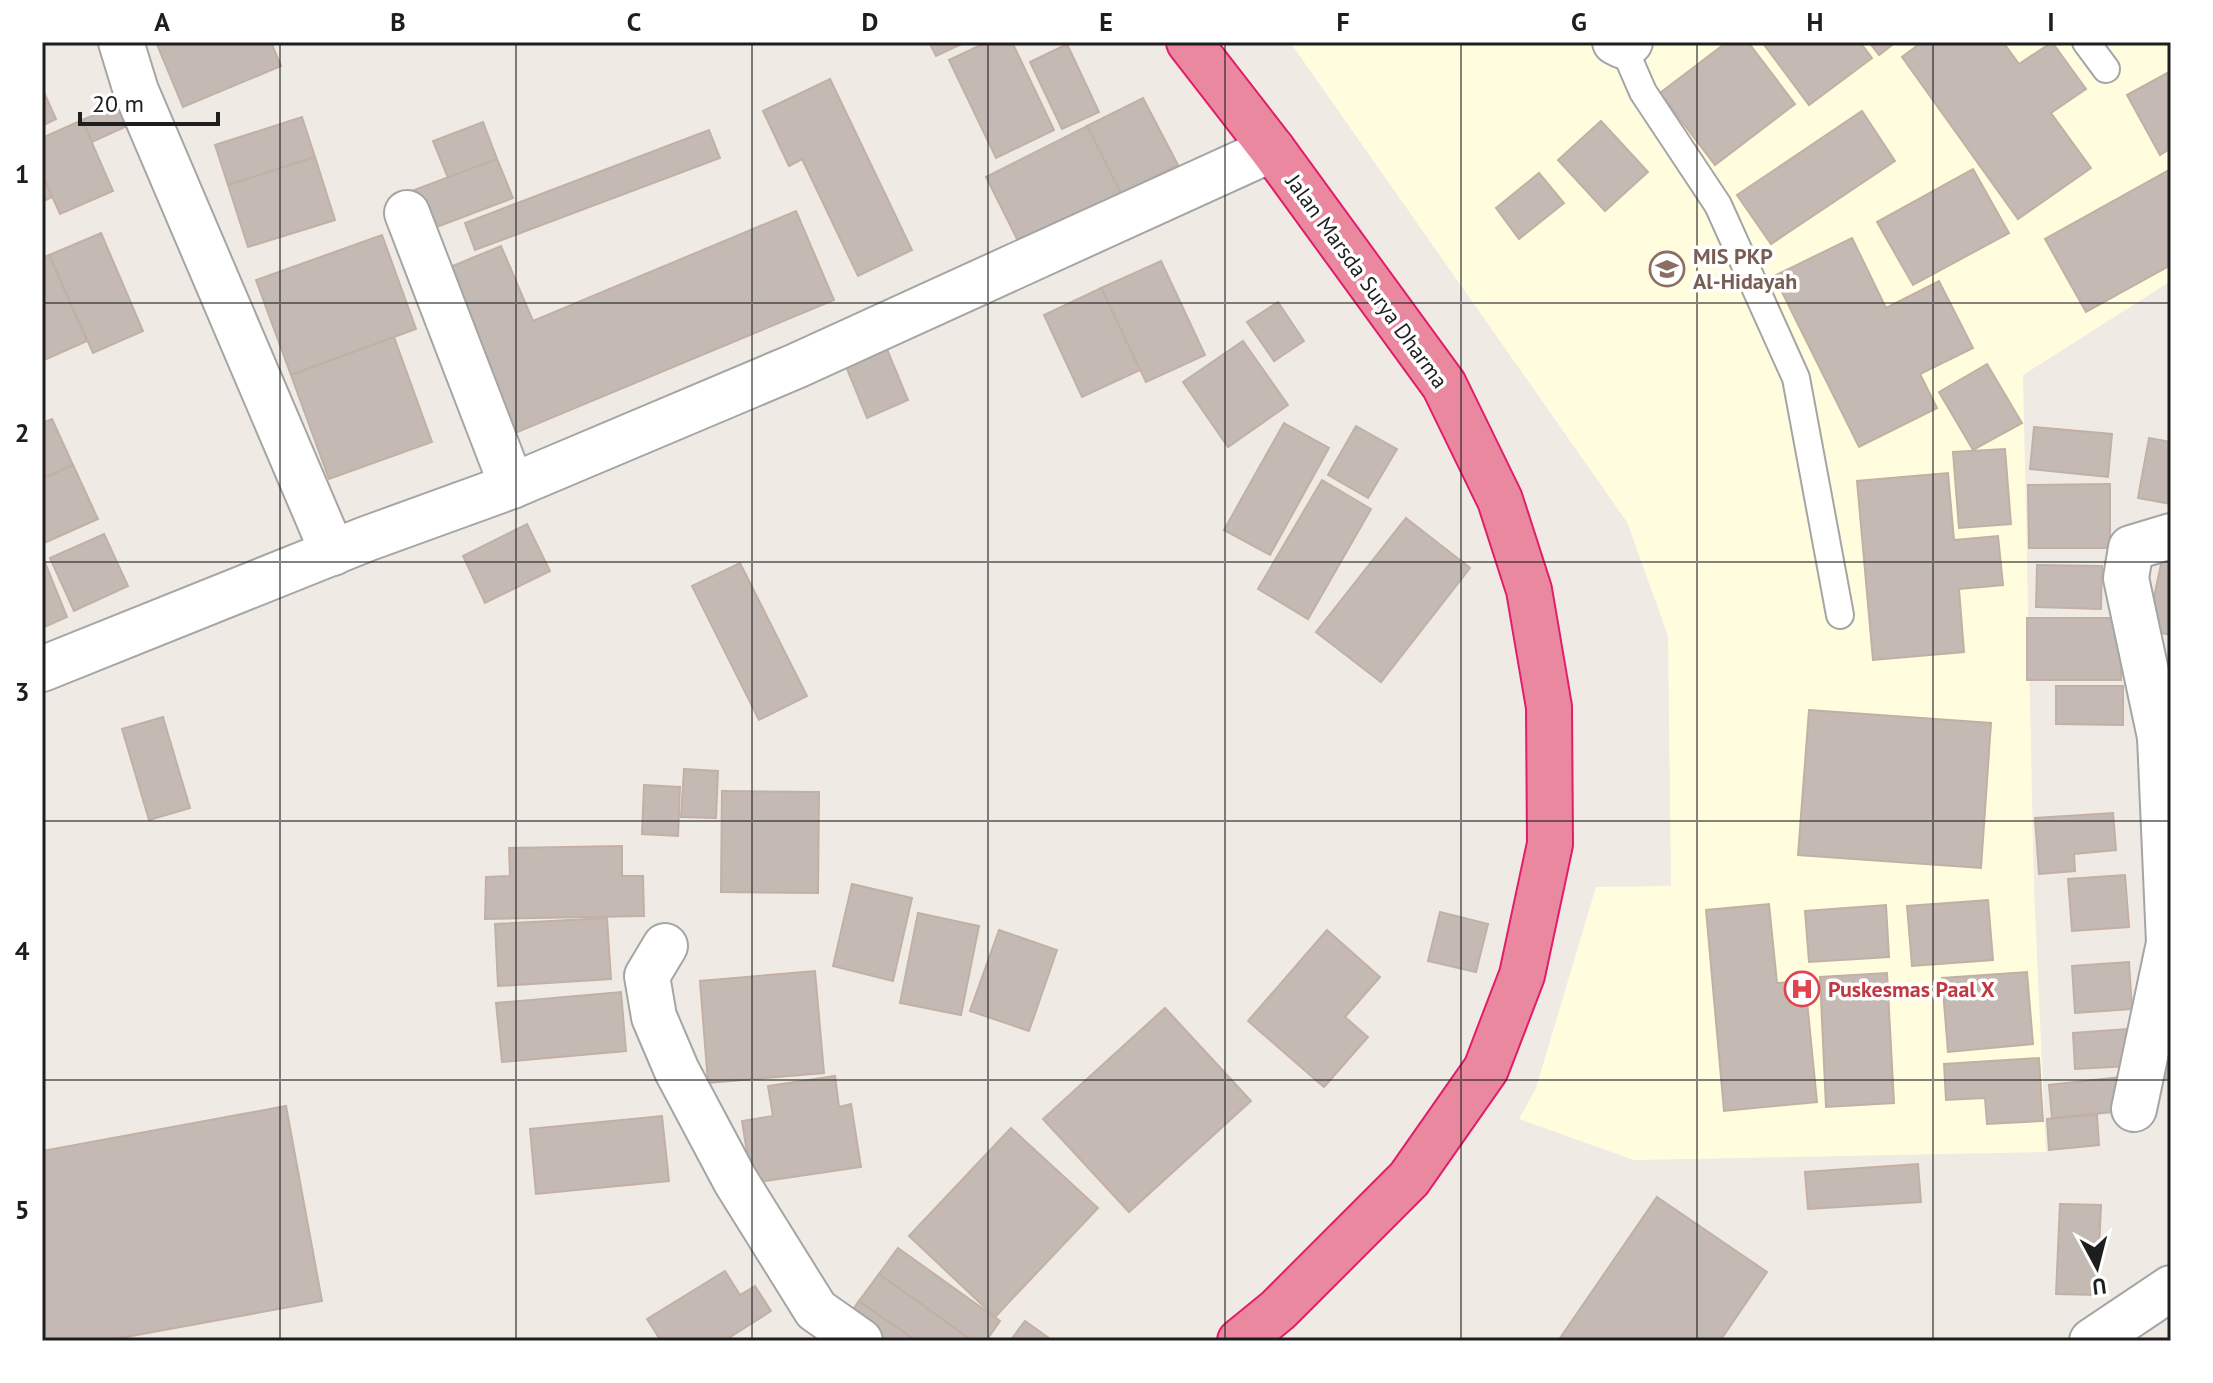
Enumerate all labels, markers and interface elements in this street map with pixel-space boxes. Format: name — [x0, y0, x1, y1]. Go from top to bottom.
text: A — [154, 5, 170, 38]
text: B — [390, 5, 406, 38]
text: C — [627, 5, 641, 38]
text: D — [862, 5, 878, 38]
text: E — [1099, 5, 1113, 38]
text: F — [1336, 5, 1350, 38]
text: G — [1571, 5, 1587, 38]
text: H — [1807, 5, 1823, 38]
text: I — [2047, 5, 2055, 38]
scale bar — [80, 76, 218, 126]
text: 20 m — [92, 88, 144, 119]
text: 1 — [15, 157, 29, 190]
street label: Jalan Marsda Surya Dharma — [1279, 168, 1454, 394]
place label: MIS PKP Al-Hidayah — [1693, 242, 1797, 295]
school or university icon: MIS PKP Al-Hidayah — [1648, 250, 1686, 288]
text: 2 — [15, 416, 29, 449]
text: 3 — [15, 675, 29, 708]
text: 4 — [15, 934, 30, 967]
hospital icon: Puskesmas Paal X — [1783, 970, 1821, 1008]
place label: Puskesmas Paal X — [1828, 975, 1995, 1003]
text: 5 — [15, 1193, 29, 1226]
north arrow — [2057, 1227, 2137, 1307]
text: U — [2091, 1272, 2108, 1302]

